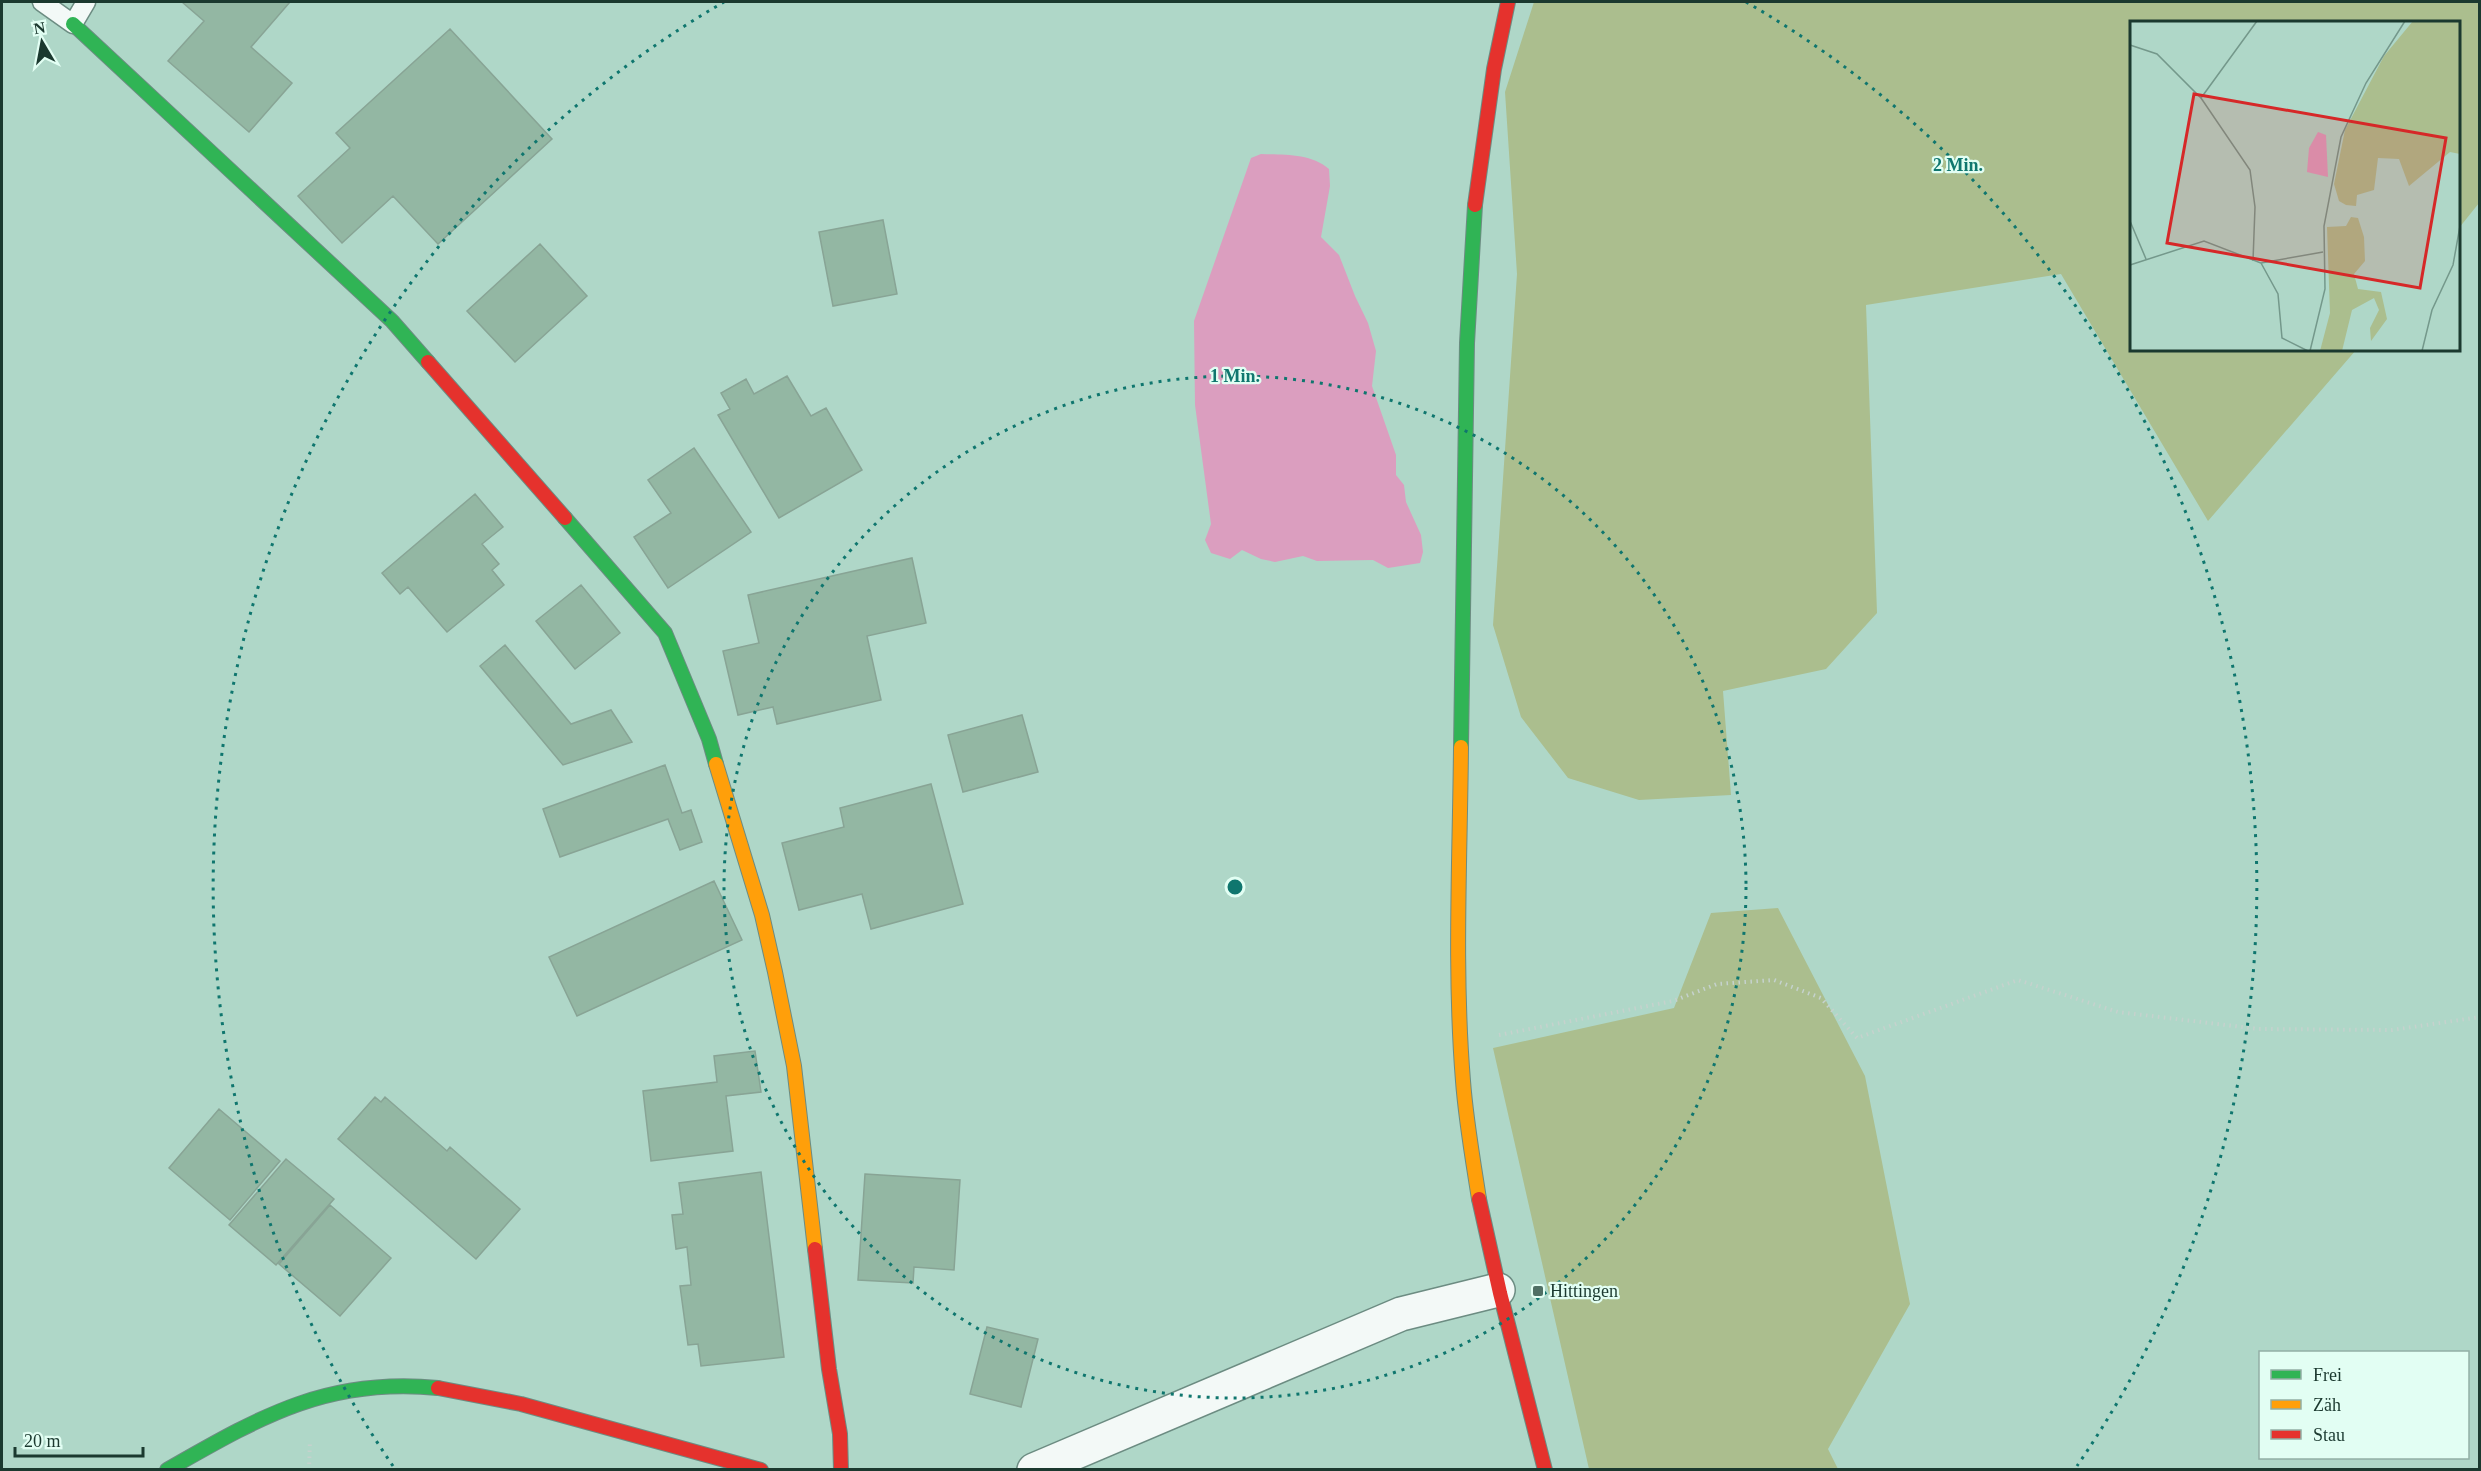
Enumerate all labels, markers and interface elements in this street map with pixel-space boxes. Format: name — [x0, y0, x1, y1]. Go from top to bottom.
north arrow — [12, 12, 72, 72]
text: N — [32, 18, 47, 37]
inset map — [2130, 21, 2460, 351]
text: 2 Min. — [1933, 155, 1983, 175]
text: 1 Min. — [1210, 366, 1260, 386]
centre of rings — [1225, 877, 1245, 897]
place label: Hittingen — [1550, 1281, 1618, 1301]
marker: Hittingen — [1531, 1284, 1545, 1298]
legend — [2259, 1351, 2469, 1459]
text: Frei — [2313, 1365, 2342, 1385]
text: Zäh — [2313, 1395, 2341, 1415]
scale bar — [15, 1420, 142, 1458]
text: Stau — [2313, 1425, 2345, 1445]
text: 20 m — [24, 1431, 61, 1451]

